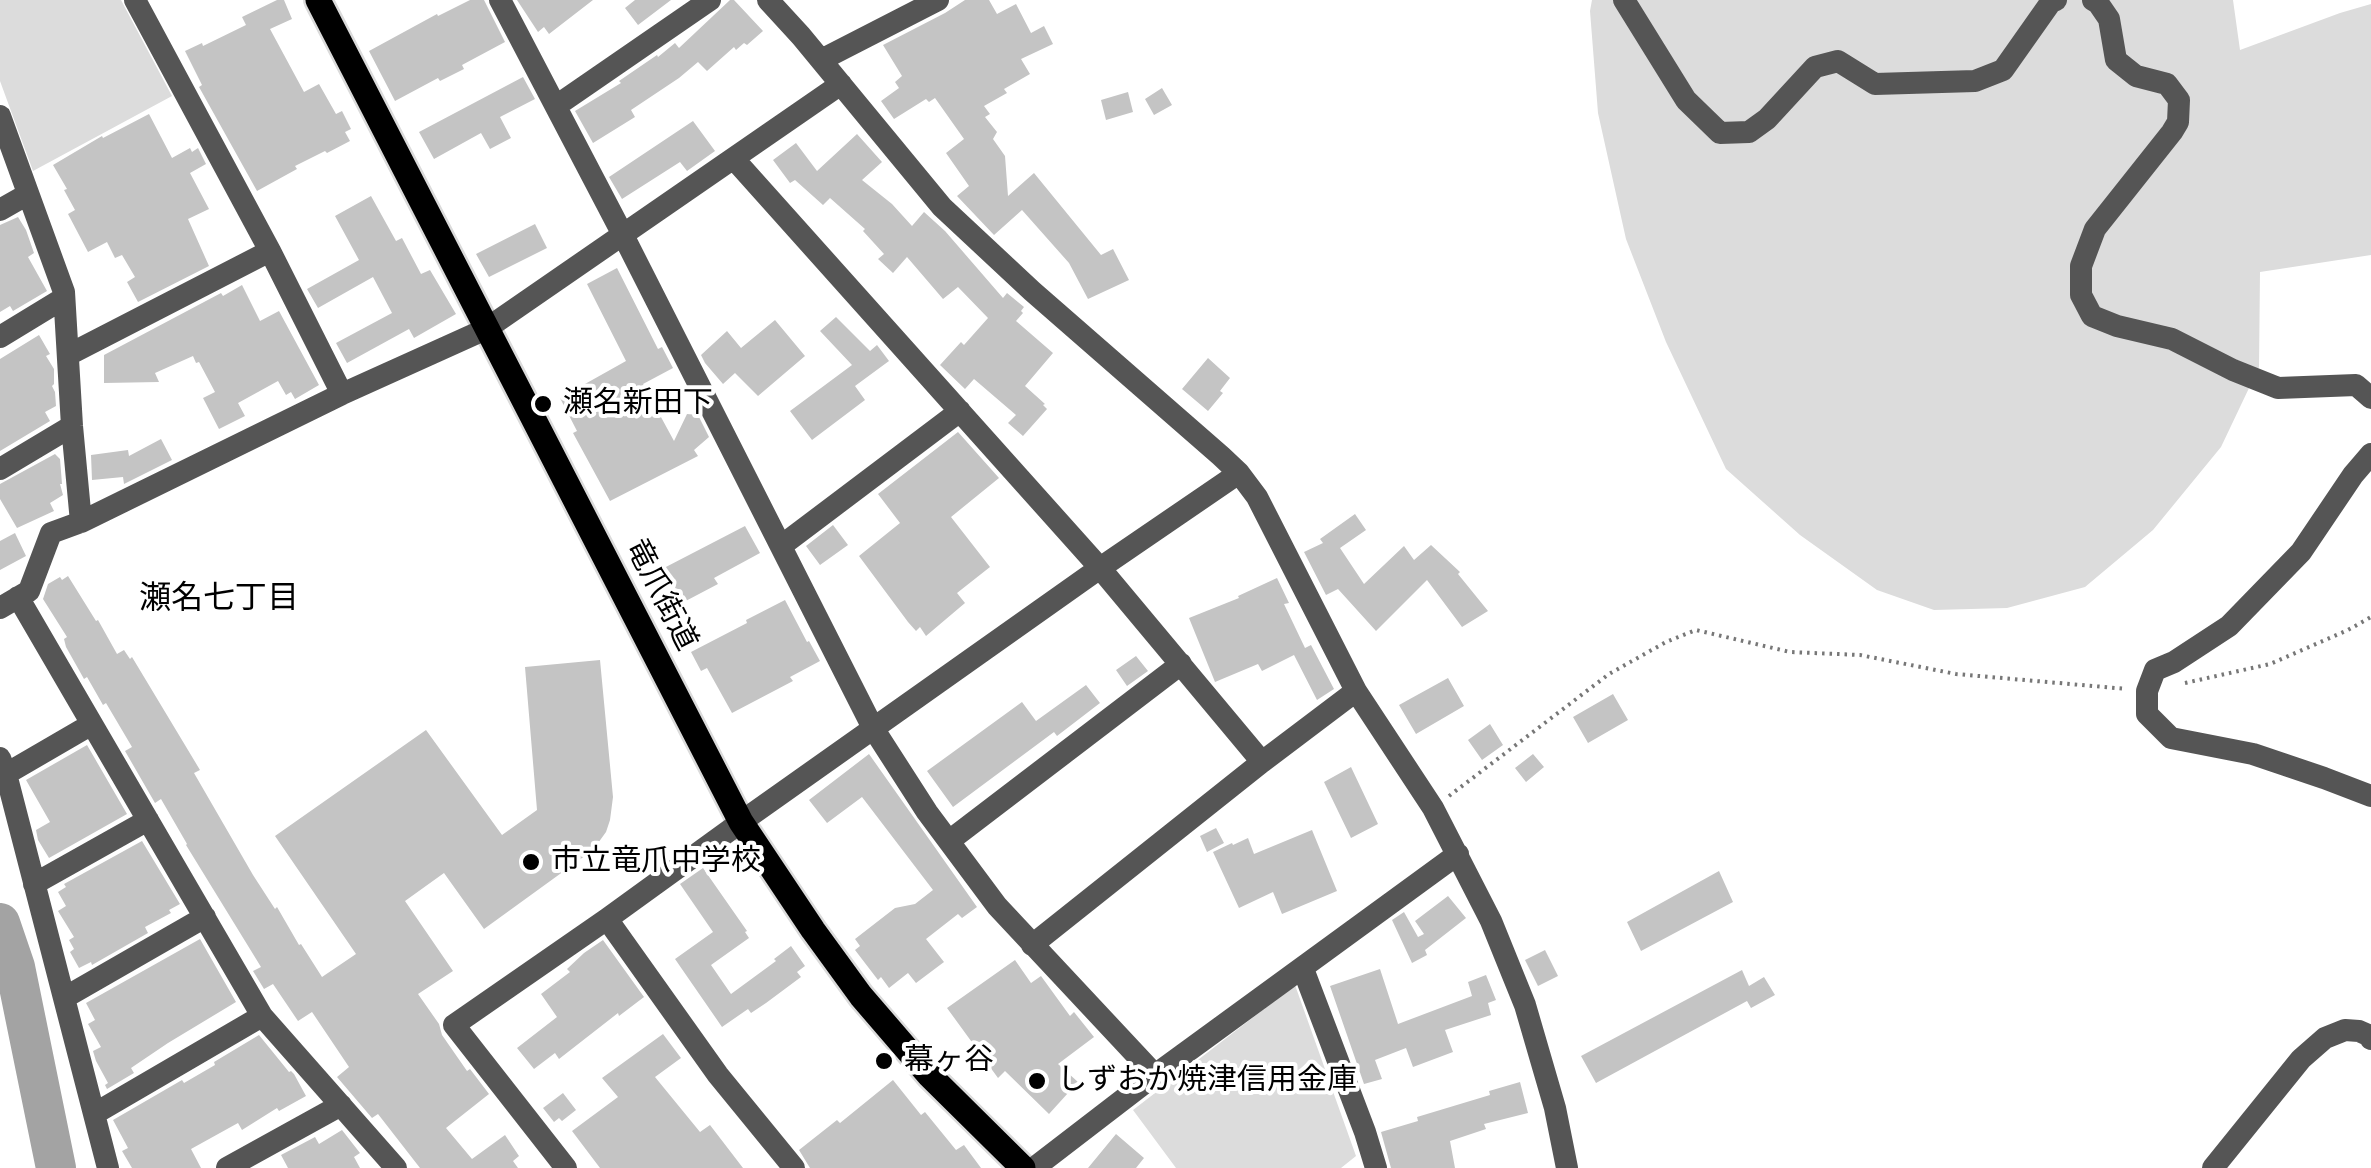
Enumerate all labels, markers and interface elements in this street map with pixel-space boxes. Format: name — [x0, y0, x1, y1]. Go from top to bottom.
place label: 瀬名新田下 — [563, 386, 713, 422]
marker: 瀬名新田下 — [532, 393, 554, 415]
street label: 竜爪街道 — [618, 533, 704, 657]
district label: 瀬名七丁目 — [139, 580, 299, 618]
place label: 市立竜爪中学校 — [551, 844, 761, 880]
marker: 市立竜爪中学校 — [520, 851, 542, 873]
place label: 幕ヶ谷 — [904, 1043, 994, 1079]
marker: 幕ヶ谷 — [873, 1050, 895, 1072]
place label: しずおか焼津信用金庫 — [1057, 1063, 1357, 1099]
marker: しずおか焼津信用金庫 — [1026, 1070, 1048, 1092]

